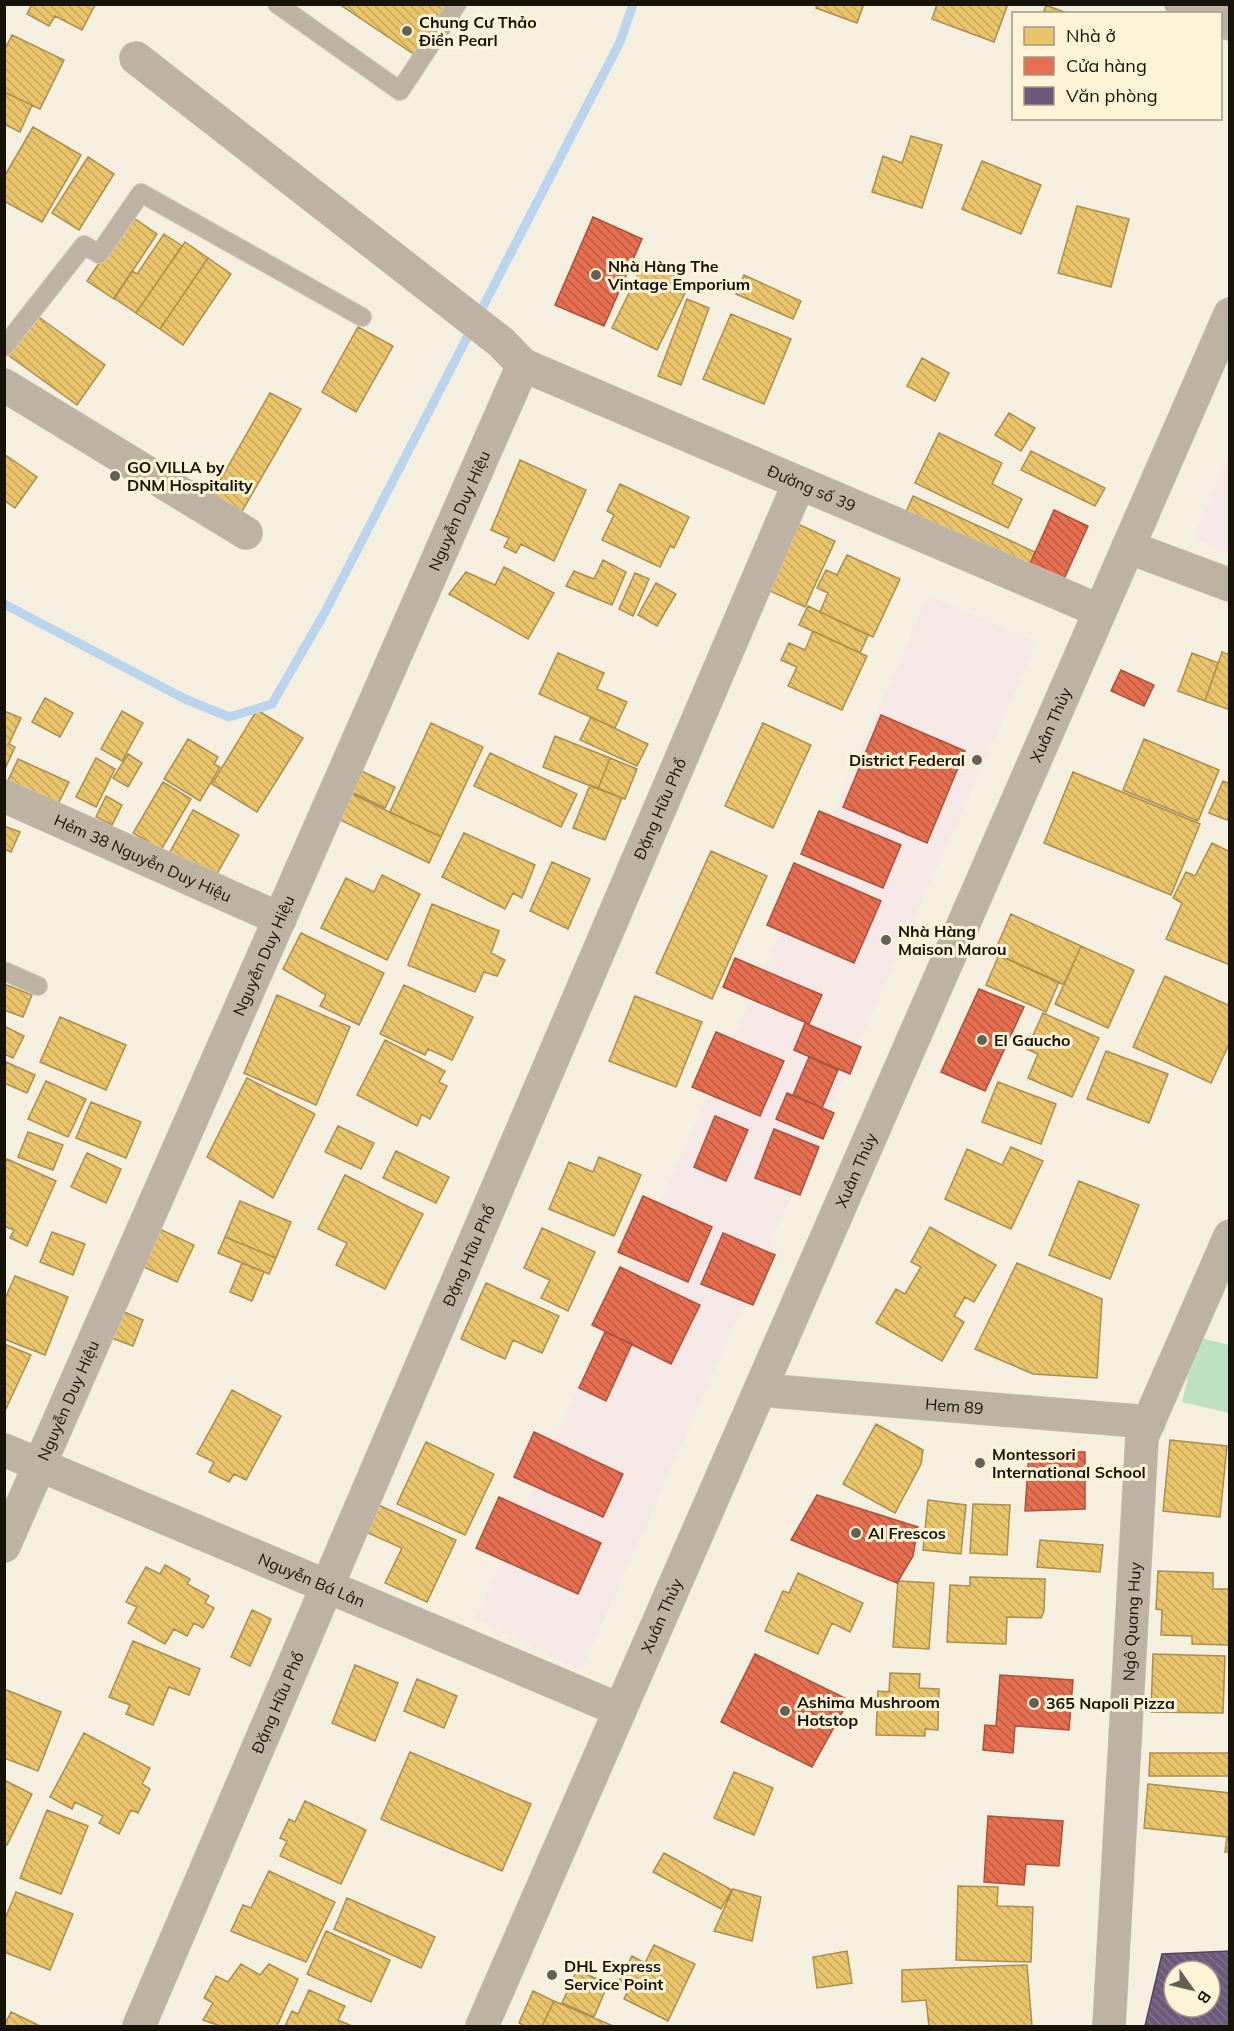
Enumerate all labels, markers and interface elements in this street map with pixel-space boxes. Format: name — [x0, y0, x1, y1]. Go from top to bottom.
place label: Chung Cư Thảo Điền Pearl — [418, 12, 537, 50]
legend — [1012, 12, 1222, 120]
marker: Chung Cư Thảo Điền Pearl — [400, 24, 414, 38]
text: Nhà ở — [1066, 24, 1116, 47]
text: Cửa hàng — [1066, 54, 1147, 77]
text: Văn phòng — [1066, 84, 1158, 107]
place label: Nhà Hàng The Vintage Emporium — [607, 256, 750, 294]
marker: Nhà Hàng The Vintage Emporium — [589, 268, 603, 282]
street label: Nguyễn Duy Hiệu — [424, 447, 494, 574]
place label: GO VILLA by DNM Hospitality — [127, 457, 253, 495]
street label: Đường số 39 — [764, 460, 859, 516]
marker: GO VILLA by DNM Hospitality — [108, 469, 122, 483]
street label: Xuân Thủy — [1025, 684, 1076, 765]
place label: District Federal — [849, 750, 965, 770]
marker: District Federal — [970, 753, 984, 767]
street label: Đặng Hữu Phổ — [629, 755, 690, 863]
street label: Hẻm 38 Nguyễn Duy Hiệu — [51, 810, 235, 906]
street label: Nguyễn Duy Hiệu — [228, 892, 299, 1019]
place label: Nhà Hàng Maison Marou — [898, 921, 1007, 959]
marker: Nhà Hàng Maison Marou — [879, 933, 893, 947]
place label: El Gaucho — [994, 1030, 1071, 1050]
marker: El Gaucho — [975, 1033, 989, 1047]
street label: Xuân Thủy — [831, 1129, 881, 1211]
street label: Đặng Hữu Phổ — [438, 1202, 499, 1309]
street label: Nguyễn Duy Hiệu — [33, 1337, 103, 1464]
street label: Hem 89 — [924, 1394, 984, 1418]
place label: Montessori International School — [992, 1444, 1146, 1482]
marker: Montessori International School — [973, 1456, 987, 1470]
place label: Al Frescos — [868, 1523, 946, 1543]
marker: Al Frescos — [849, 1526, 863, 1540]
street label: Nguyễn Bá Lân — [255, 1549, 368, 1611]
street label: Ngô Quang Huy — [1118, 1561, 1145, 1682]
street label: Xuân Thủy — [636, 1575, 687, 1656]
street label: Đặng Hữu Phổ — [247, 1648, 308, 1756]
place label: Ashima Mushroom Hotstop — [797, 1692, 940, 1730]
place label: 365 Napoli Pizza — [1046, 1693, 1175, 1713]
marker: 365 Napoli Pizza — [1027, 1696, 1041, 1710]
marker: Ashima Mushroom Hotstop — [778, 1704, 792, 1718]
place label: DHL Express Service Point — [564, 1956, 663, 1994]
north arrow — [1162, 1959, 1222, 2019]
marker: DHL Express Service Point — [545, 1968, 559, 1982]
text: B — [1193, 1987, 1216, 2008]

